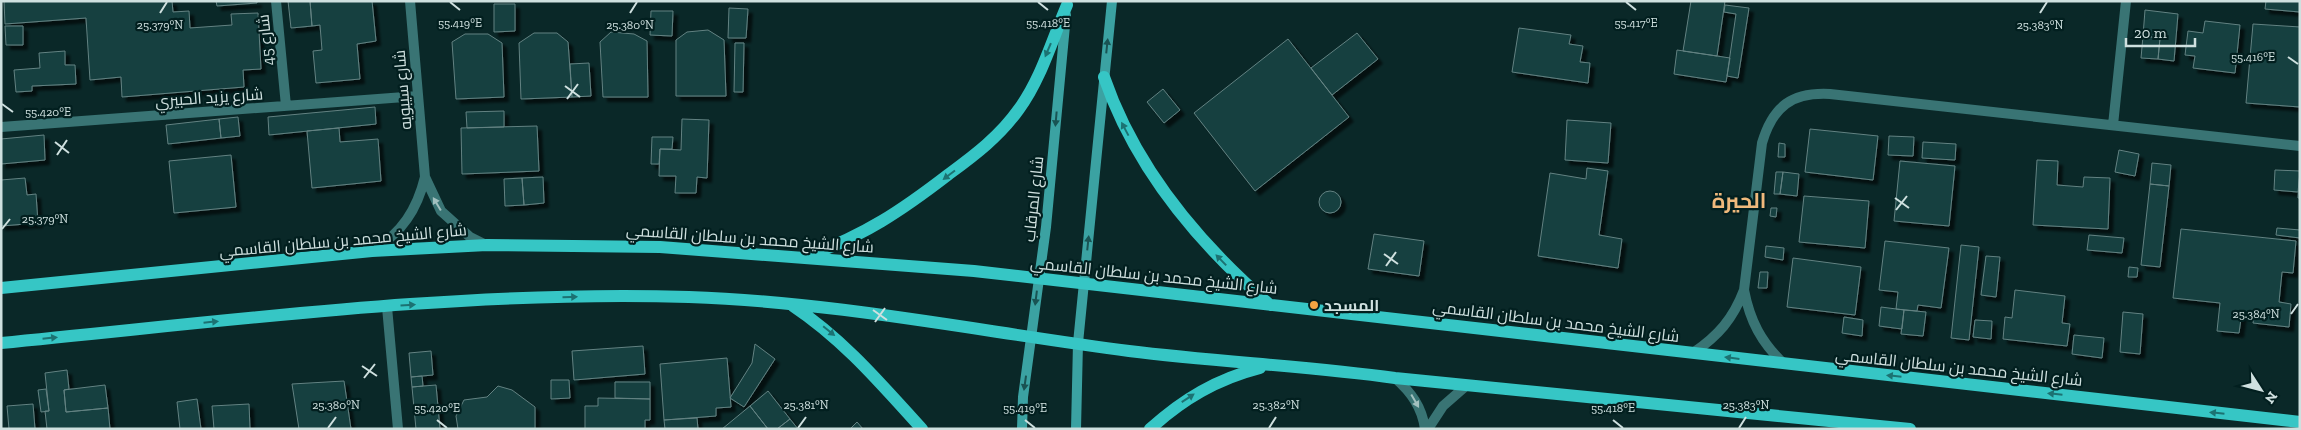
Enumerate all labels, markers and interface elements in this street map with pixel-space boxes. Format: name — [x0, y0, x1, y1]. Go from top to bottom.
street label: شارع 45 — [253, 13, 280, 67]
scale bar — [2126, 15, 2195, 47]
text: 55.419°E — [438, 16, 482, 30]
text: 55.418°E — [1026, 16, 1070, 30]
text: 55.417°E — [1614, 16, 1658, 30]
text: 25.379°N — [137, 18, 183, 32]
text: 25.380°N — [606, 18, 654, 32]
text: 25.383°N — [2017, 18, 2063, 32]
text: 20 m — [2134, 24, 2167, 42]
one-way arrow — [1103, 38, 1111, 54]
one-way arrow — [1044, 43, 1052, 58]
street label: شارع سيبويه — [390, 49, 417, 131]
text: 55.416°E — [2231, 50, 2275, 64]
street label: شارع يزيد الحبيري — [154, 84, 264, 115]
text: 55.420°E — [25, 105, 71, 119]
one-way arrow — [1052, 112, 1060, 128]
one-way arrow — [1121, 122, 1129, 137]
street label: شارع المرقاب — [1020, 155, 1049, 243]
one-way arrow — [943, 169, 956, 180]
district label: الحيرة — [1712, 188, 1766, 213]
one-way arrow — [433, 198, 442, 211]
text: 25.379°N — [22, 212, 68, 226]
street label: شارع الشيخ محمد بن سلطان القاسمي — [218, 220, 468, 265]
street label: شارع الشيخ محمد بن سلطان القاسمي — [625, 220, 875, 261]
one-way arrow — [1084, 234, 1092, 250]
street label: شارع الشيخ محمد بن سلطان القاسمي — [1029, 253, 1278, 302]
one-way arrow — [1215, 254, 1227, 266]
one-way arrow — [1032, 291, 1040, 307]
one-way arrow — [563, 293, 579, 301]
place label: المسجد — [1324, 296, 1379, 315]
street label: شارع الشيخ محمد بن سلطان القاسمي — [1431, 297, 1680, 350]
marker: المسجد — [1308, 299, 1320, 311]
one-way arrow — [400, 301, 416, 309]
text: 25.384°N — [2232, 307, 2280, 321]
one-way arrow — [204, 318, 220, 326]
one-way arrow — [822, 326, 835, 337]
one-way arrow — [42, 334, 58, 342]
street label: شارع الشيخ محمد بن سلطان القاسمي — [1834, 345, 2083, 394]
one-way arrow — [1724, 354, 1740, 362]
north arrow — [2236, 365, 2286, 415]
one-way arrow — [1885, 372, 1901, 380]
one-way arrow — [1021, 375, 1029, 391]
text: N — [2261, 388, 2281, 407]
one-way arrow — [2047, 390, 2063, 398]
one-way arrow — [1181, 393, 1194, 403]
one-way arrow — [1411, 393, 1419, 408]
text: 25.380°N — [312, 398, 360, 412]
text: 25.381°N — [783, 398, 829, 412]
text: 25.382°N — [1253, 398, 1300, 412]
text: 25.383°N — [1723, 398, 1769, 412]
text: 55.420°E — [414, 401, 460, 415]
text: 55.419°E — [1003, 401, 1047, 415]
text: 55.418°E — [1591, 401, 1635, 415]
one-way arrow — [2208, 409, 2224, 417]

